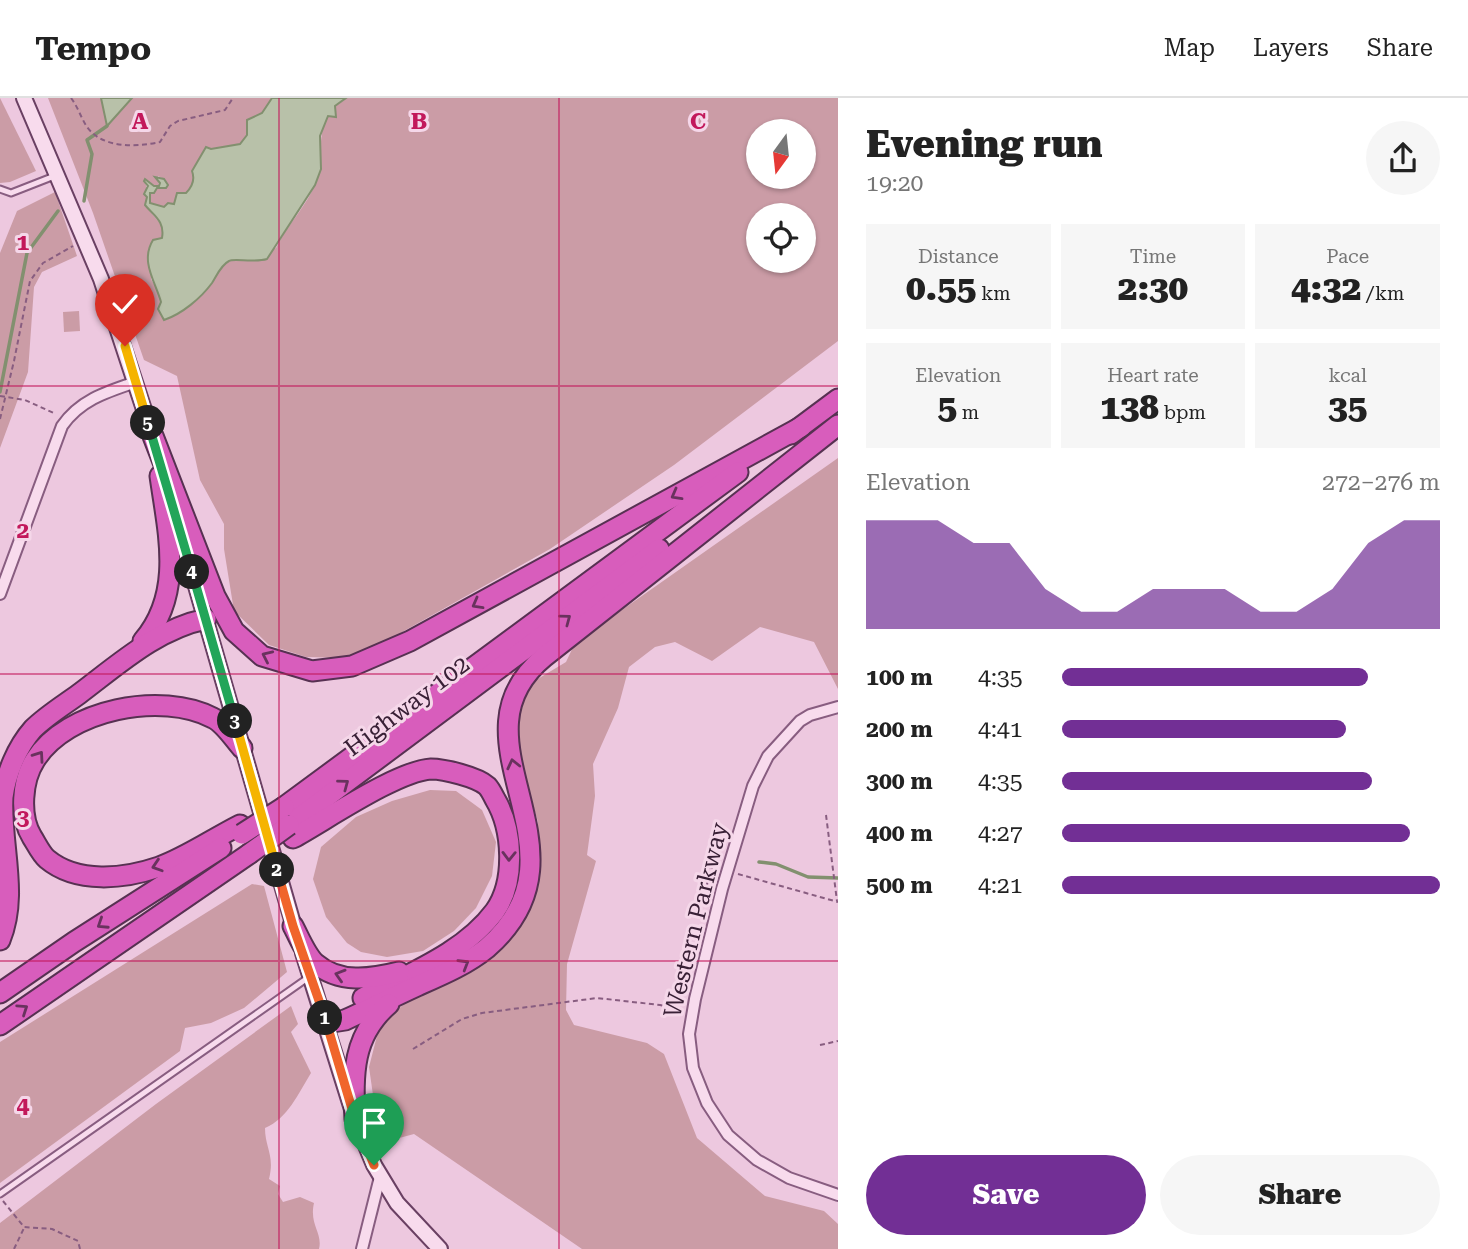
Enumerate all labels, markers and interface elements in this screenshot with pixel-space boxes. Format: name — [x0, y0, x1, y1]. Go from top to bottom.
text: Tempo — [35, 29, 151, 68]
text: Map — [1164, 34, 1215, 62]
text: Layers — [1253, 34, 1329, 62]
text: Share — [1367, 34, 1433, 62]
text: A — [132, 108, 149, 135]
text: B — [411, 108, 427, 135]
text: C — [690, 108, 706, 135]
north arrow — [746, 119, 816, 189]
map controls — [746, 119, 816, 273]
button: share — [1366, 121, 1440, 195]
text: Evening run — [866, 122, 1102, 166]
text: 19:20 — [866, 170, 923, 197]
button: locate — [746, 203, 816, 273]
text: 1 — [17, 229, 30, 256]
text: Distance — [918, 245, 999, 268]
text: Time — [1130, 245, 1176, 268]
text: Pace — [1326, 245, 1369, 268]
text: 0.55 — [906, 268, 976, 309]
text: 2:30 — [1118, 268, 1188, 309]
text: 4:32 — [1291, 268, 1361, 309]
pin — [95, 274, 155, 346]
text: km — [976, 282, 1011, 305]
text: /km — [1361, 282, 1404, 305]
icon: check — [106, 285, 144, 323]
text: Elevation — [915, 364, 1001, 387]
text: Heart rate — [1107, 364, 1199, 387]
text: kcal — [1329, 364, 1367, 387]
text: 5 — [937, 387, 957, 428]
text: 138 — [1100, 387, 1159, 428]
text: 35 — [1328, 387, 1367, 428]
text: m — [957, 401, 979, 424]
text: bpm — [1159, 401, 1206, 424]
pin: 5 — [130, 406, 166, 440]
text: 5 — [142, 411, 153, 434]
text: Elevation — [866, 469, 970, 496]
text: 272–276 m — [1322, 469, 1440, 496]
one-way arrow — [671, 487, 684, 500]
text: 2 — [17, 517, 29, 544]
pin: 4 — [174, 554, 210, 589]
text: 4 — [186, 560, 197, 583]
one-way arrow — [472, 596, 484, 609]
one-way arrow — [558, 614, 571, 627]
one-way arrow — [262, 650, 274, 664]
street label: Highway 102 — [339, 650, 475, 762]
text: 100 m — [866, 664, 933, 691]
text: 4:35 — [978, 664, 1023, 691]
pin: 3 — [218, 704, 252, 738]
text: 3 — [229, 709, 240, 732]
text: 200 m — [866, 716, 933, 743]
text: 4:41 — [978, 716, 1023, 743]
one-way arrow — [31, 751, 43, 764]
one-way arrow — [506, 758, 521, 770]
text: 300 m — [866, 768, 933, 795]
text: 4:35 — [978, 768, 1023, 795]
one-way arrow — [336, 780, 349, 792]
text: 3 — [17, 804, 30, 831]
street label: Western Parkway — [658, 819, 734, 1020]
text: 400 m — [866, 820, 933, 847]
text: 4:27 — [978, 820, 1023, 847]
one-way arrow — [501, 851, 517, 862]
pin: 2 — [260, 852, 294, 888]
one-way arrow — [151, 858, 163, 872]
text: 2 — [271, 858, 282, 881]
text: 500 m — [866, 872, 933, 899]
text: 4:21 — [978, 872, 1023, 899]
one-way arrow — [97, 915, 110, 928]
one-way arrow — [456, 959, 469, 972]
one-way arrow — [334, 968, 346, 983]
pin: 1 — [308, 1000, 342, 1035]
one-way arrow — [15, 1005, 28, 1017]
text: 1 — [319, 1006, 330, 1029]
text: 4 — [17, 1092, 30, 1119]
pin — [344, 1093, 404, 1165]
icon: arrive — [355, 1104, 393, 1142]
button: Save — [866, 1155, 1146, 1235]
button: Share — [1160, 1155, 1440, 1235]

